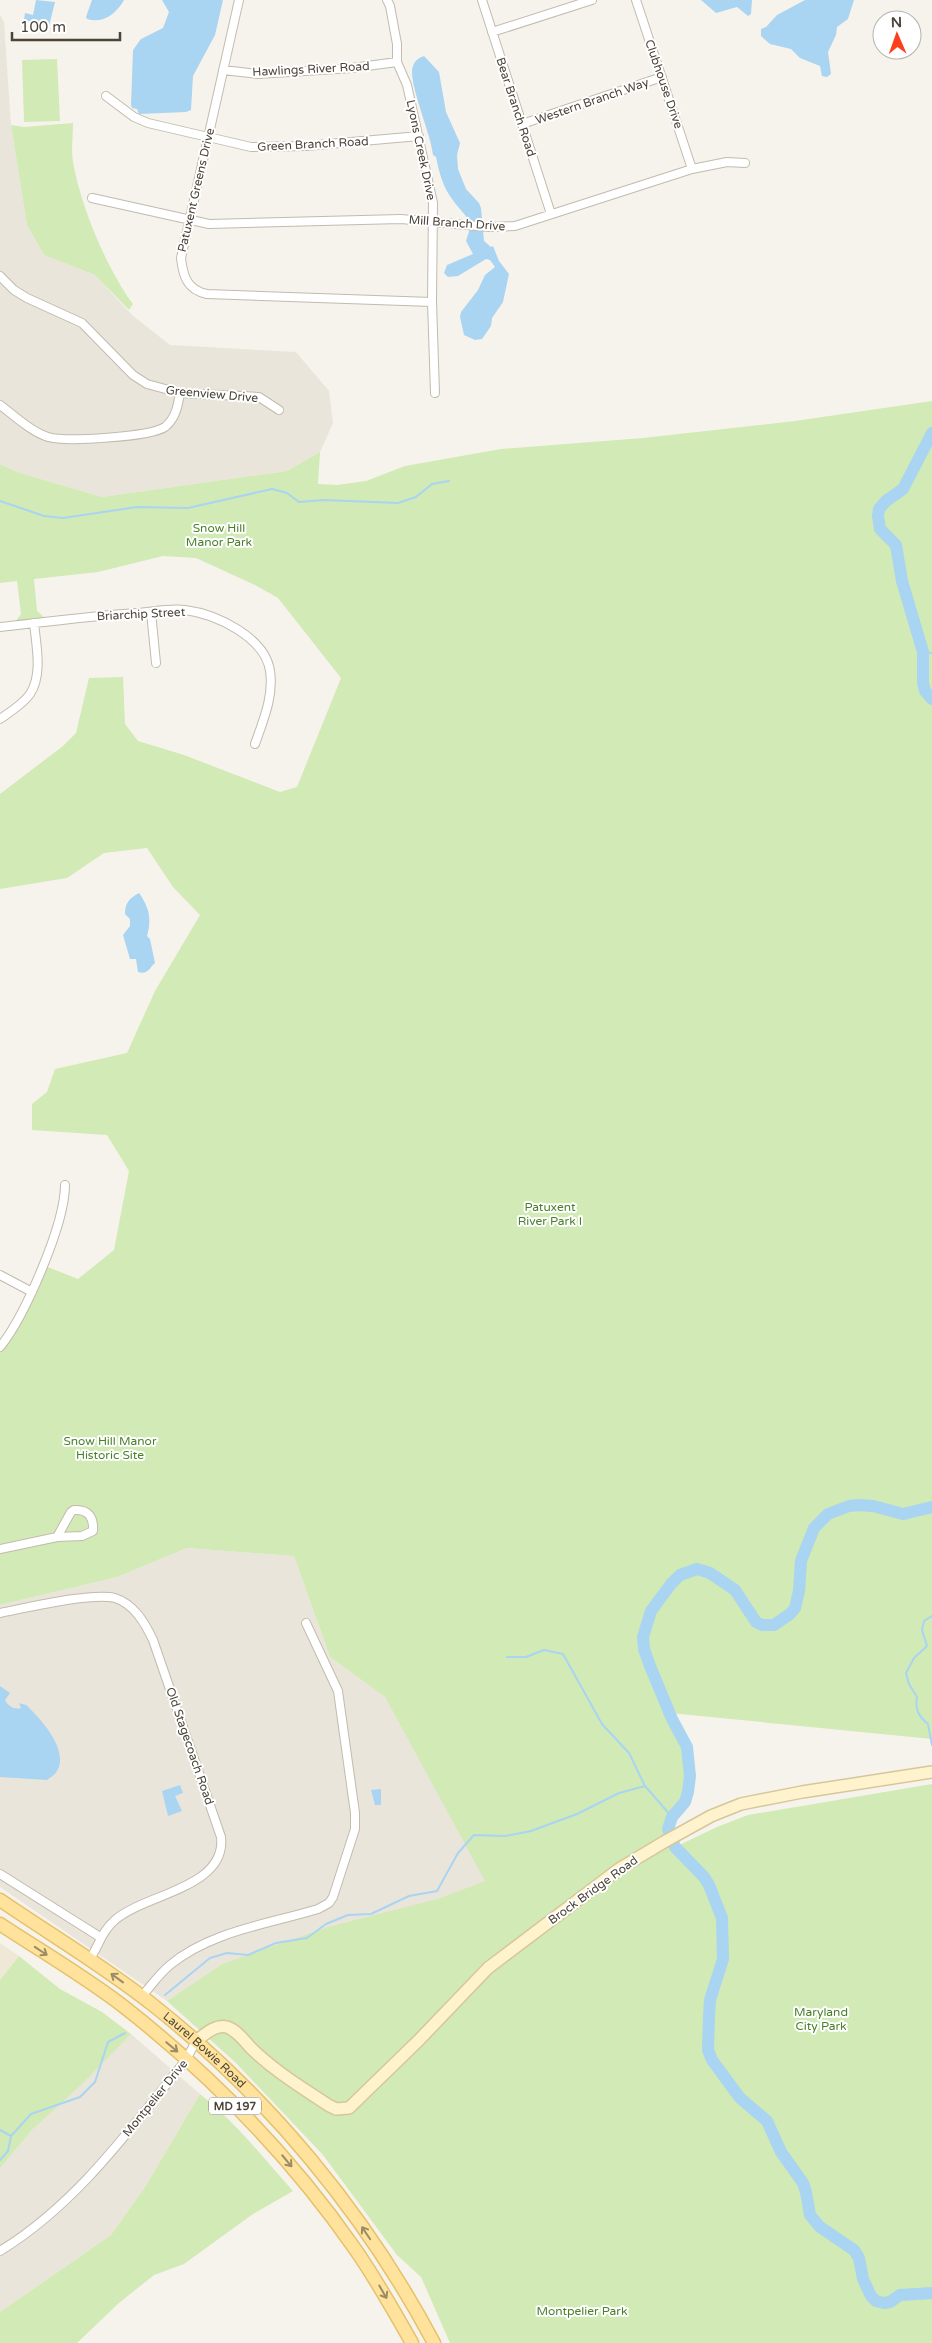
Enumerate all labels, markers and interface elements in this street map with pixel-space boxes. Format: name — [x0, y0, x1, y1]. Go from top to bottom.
scale bar — [12, 10, 120, 42]
north arrow — [872, 10, 922, 60]
text: N — [891, 14, 902, 31]
text: 100 m — [20, 18, 66, 36]
street label: Clubhouse Drive — [642, 38, 686, 131]
street label: Bear Branch Road — [493, 56, 539, 158]
street label: Hawlings River Road — [252, 59, 370, 79]
street label: Western Branch Way — [534, 75, 651, 127]
street label: Lyons Creek Drive — [404, 99, 439, 202]
street label: Patuxent Greens Drive — [175, 126, 217, 253]
street label: Green Branch Road — [257, 134, 369, 154]
street label: Mill Branch Drive — [408, 213, 506, 233]
street label: Greenview Drive — [165, 383, 259, 405]
park label: Snow Hill Manor Park — [186, 521, 253, 549]
street label: Briarchip Street — [96, 605, 186, 623]
park label: Patuxent River Park I — [518, 1200, 582, 1228]
park label: Snow Hill Manor Historic Site — [63, 1434, 157, 1462]
street label: Old Stagecoach Road — [163, 1685, 217, 1807]
street label: Brock Bridge Road — [546, 1853, 640, 1927]
one-way arrow — [33, 1946, 47, 1956]
one-way arrow — [110, 1973, 124, 1983]
park label: Maryland City Park — [794, 2005, 848, 2033]
street label: Laurel Bowie Road — [160, 2009, 249, 2091]
one-way arrow — [165, 2041, 178, 2052]
street label: Montpelier Drive — [120, 2057, 190, 2139]
road number: MD 197 — [209, 2098, 261, 2114]
one-way arrow — [281, 2154, 292, 2167]
one-way arrow — [361, 2226, 371, 2240]
one-way arrow — [378, 2285, 388, 2299]
park label: Montpelier Park — [537, 2304, 628, 2318]

